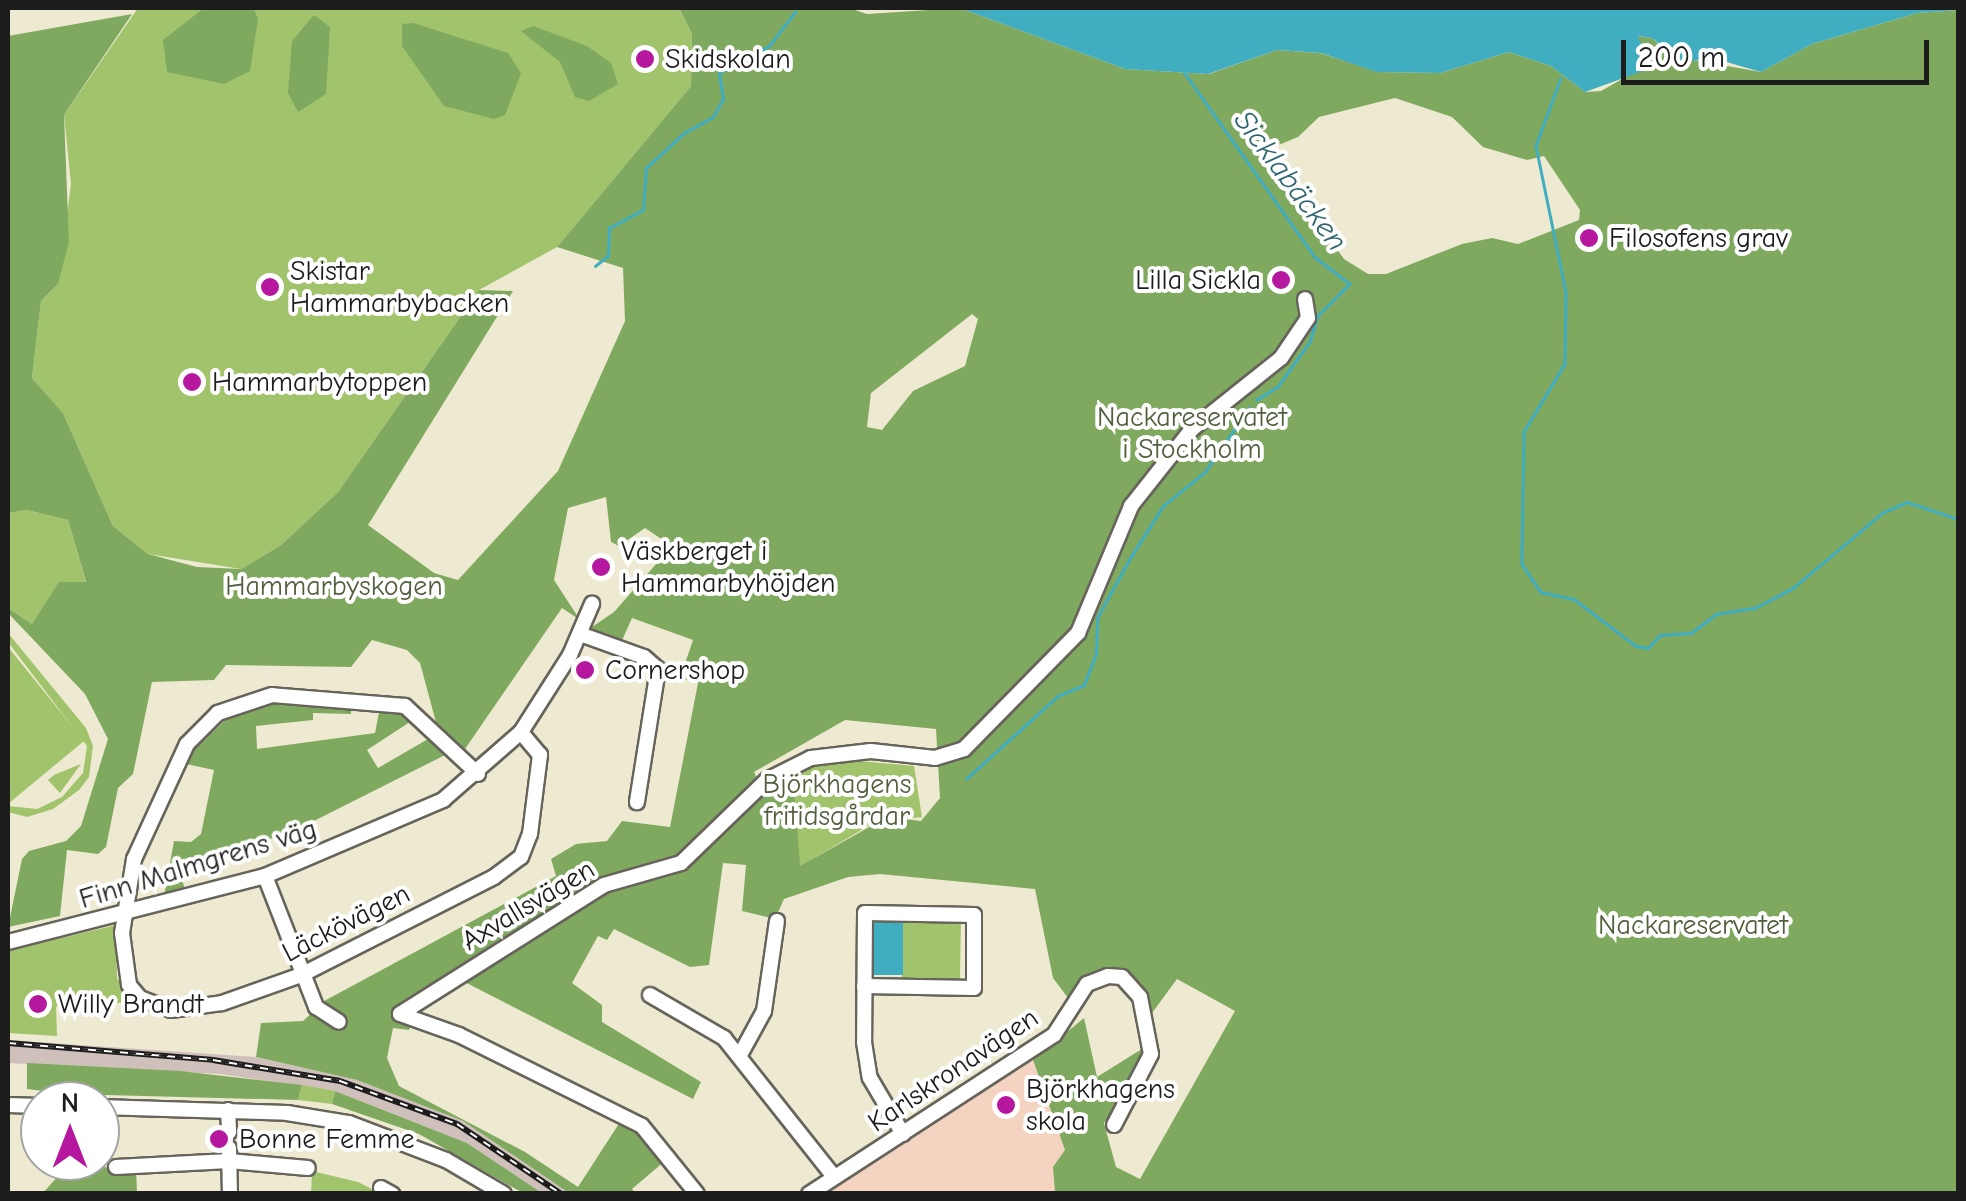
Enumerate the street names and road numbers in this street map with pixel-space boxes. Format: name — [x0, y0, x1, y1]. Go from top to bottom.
street label: Finn Malmgrens väg — [75, 812, 321, 916]
street label: Axvallsvägen — [456, 852, 600, 958]
street label: Läckövägen — [277, 877, 415, 969]
street label: Karlskronavägen — [862, 1001, 1044, 1139]

